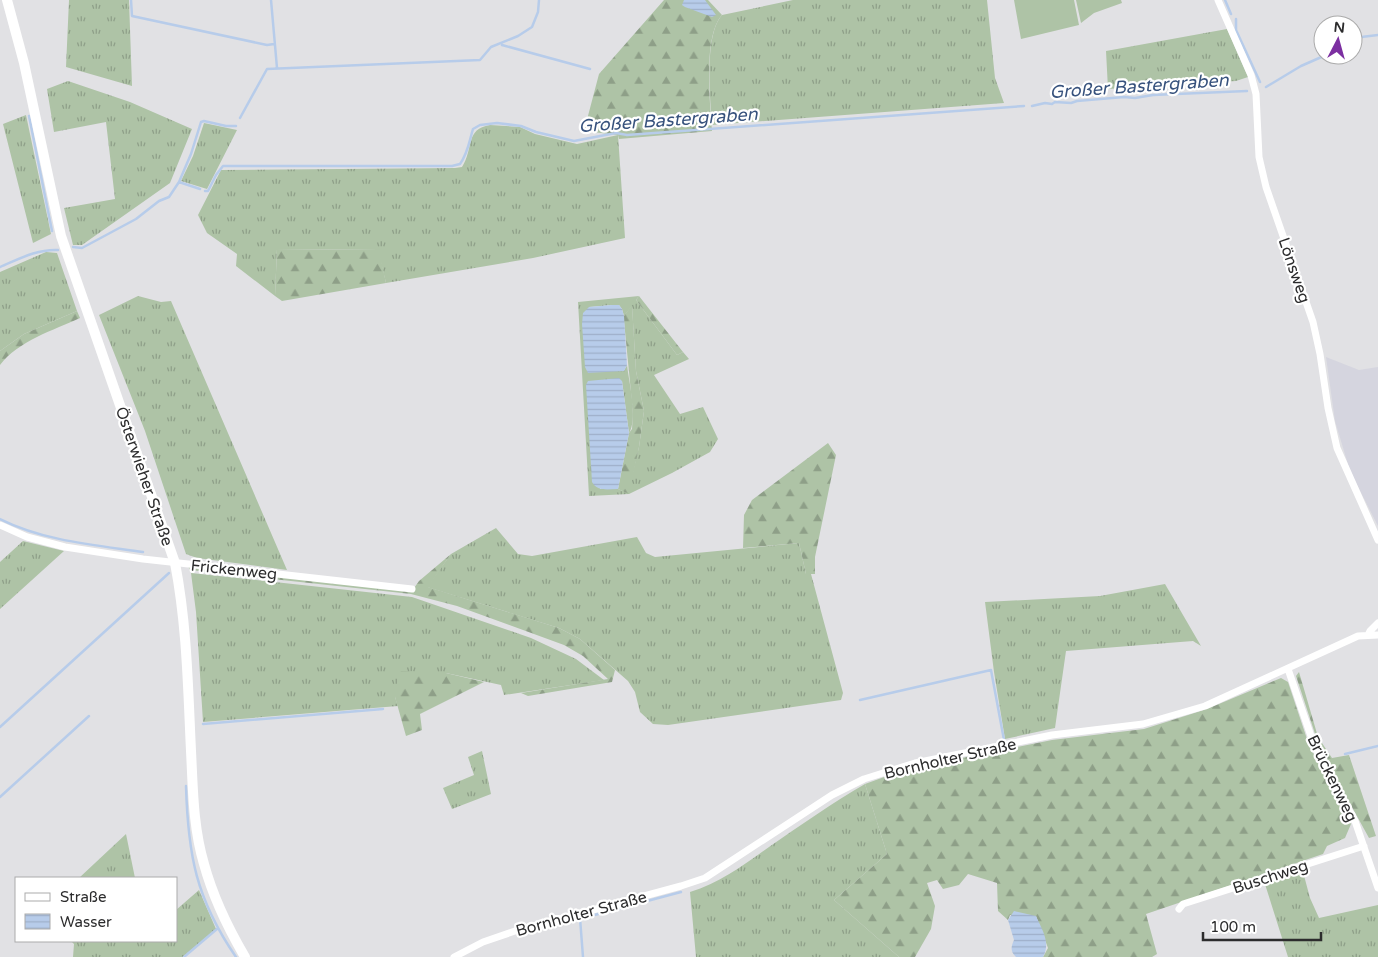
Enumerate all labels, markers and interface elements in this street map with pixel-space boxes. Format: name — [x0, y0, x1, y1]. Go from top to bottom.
north arrow — [1313, 15, 1363, 65]
text: N — [1333, 19, 1346, 37]
water label: Großer Bastergraben — [1049, 69, 1230, 103]
water label: Großer Bastergraben — [578, 103, 759, 137]
street label: Lönsweg — [1274, 235, 1315, 306]
street label: Österwieher Straße — [111, 404, 177, 549]
street label: Frickenweg — [190, 556, 278, 584]
street label: Brückenweg — [1302, 732, 1362, 825]
street label: Bornholter Straße — [882, 734, 1018, 784]
street label: Buschweg — [1230, 855, 1311, 899]
legend — [15, 877, 178, 942]
street label: Bornholter Straße — [514, 887, 649, 941]
text: Straße — [60, 888, 106, 906]
scale bar — [1203, 910, 1320, 942]
text: Wasser — [60, 913, 112, 931]
text: 100 m — [1210, 918, 1256, 936]

